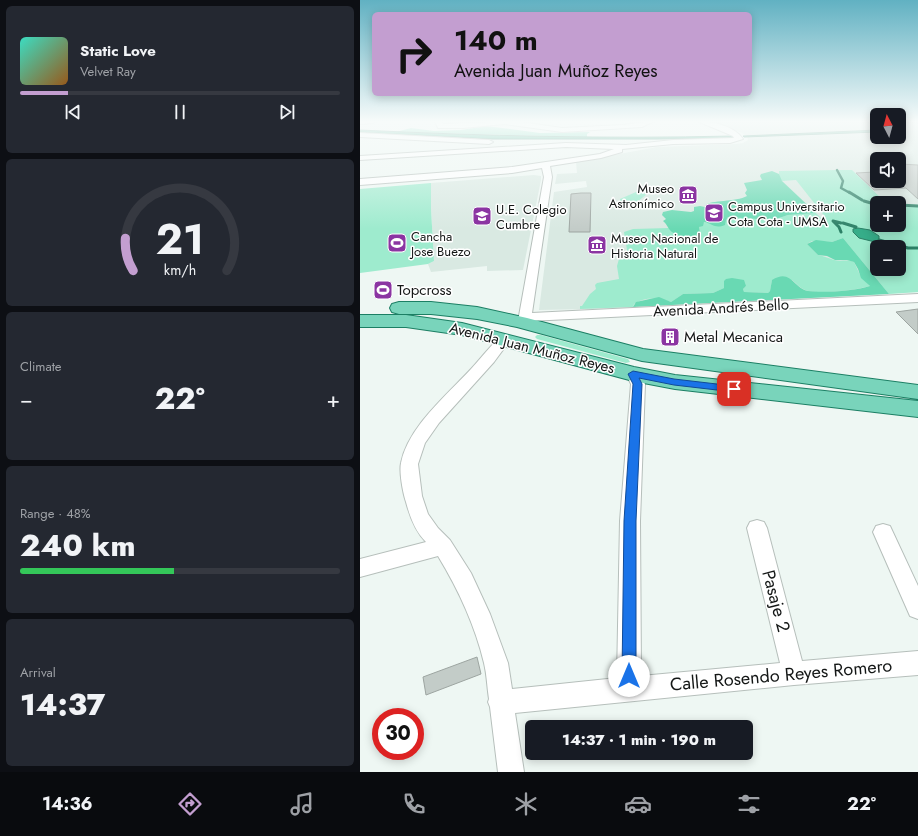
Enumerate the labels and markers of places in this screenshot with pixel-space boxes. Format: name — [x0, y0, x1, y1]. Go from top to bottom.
place label: Museo Astronímico — [609, 179, 674, 213]
museum icon: Museo Astronímico — [677, 184, 699, 206]
place label: Campus Universitario Cota Cota - UMSA — [728, 197, 845, 231]
place label: U.E. Colegio Cumbre — [496, 200, 567, 234]
school or university icon: Campus Universitario Cota Cota - UMSA — [703, 202, 725, 224]
school or university icon: U.E. Colegio Cumbre — [471, 205, 493, 227]
place label: Cancha Jose Buezo — [409, 227, 471, 261]
place label: Museo Nacional de Historia Natural — [611, 229, 719, 263]
sports icon: Cancha Jose Buezo — [386, 232, 408, 254]
museum icon: Museo Nacional de Historia Natural — [586, 234, 608, 256]
sports icon: Topcross — [372, 279, 394, 301]
place label: Topcross — [397, 279, 452, 301]
building icon: Metal Mecanica — [659, 326, 681, 348]
place label: Metal Mecanica — [684, 326, 783, 348]
pin — [717, 372, 751, 406]

